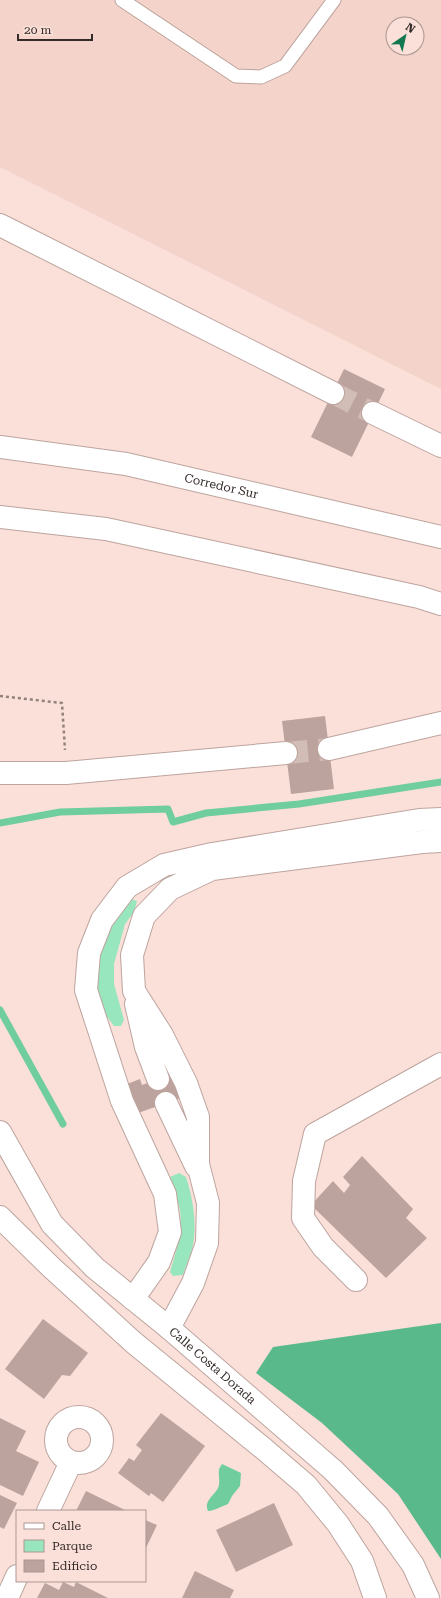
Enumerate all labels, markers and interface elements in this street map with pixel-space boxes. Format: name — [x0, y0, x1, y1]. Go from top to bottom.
scale bar — [18, 16, 92, 42]
north arrow — [385, 16, 425, 56]
text: N — [403, 20, 418, 36]
text: 20 m — [24, 23, 51, 37]
street label: Corredor Sur — [183, 471, 260, 501]
street label: Calle Costa Dorada — [166, 1324, 259, 1407]
legend — [16, 1510, 146, 1582]
text: Calle — [52, 1519, 82, 1533]
text: Parque — [52, 1539, 93, 1553]
text: Edificio — [52, 1559, 97, 1573]

